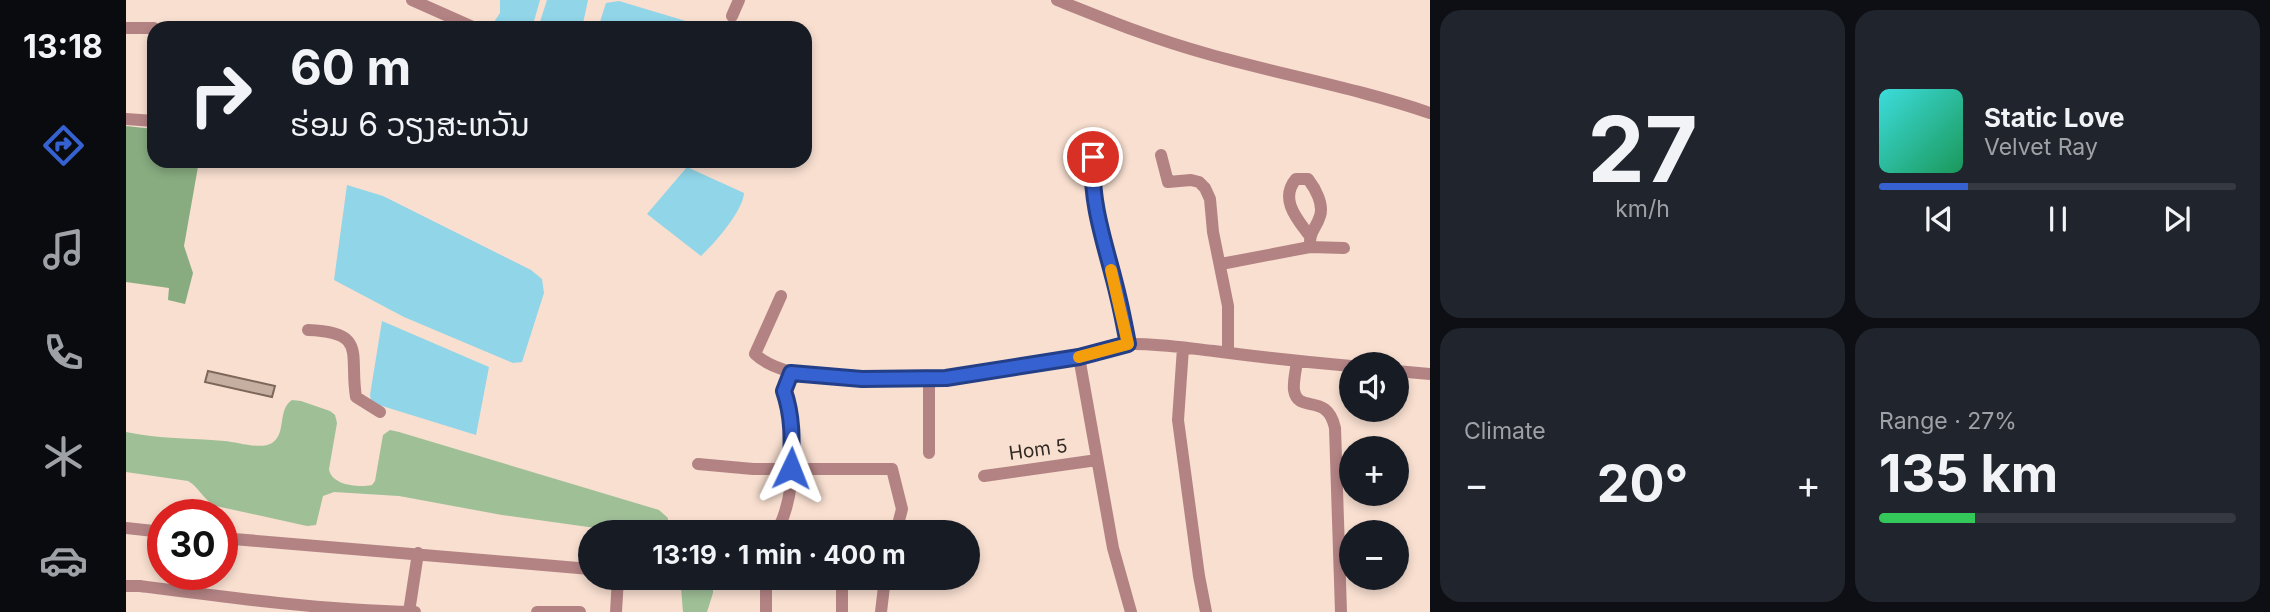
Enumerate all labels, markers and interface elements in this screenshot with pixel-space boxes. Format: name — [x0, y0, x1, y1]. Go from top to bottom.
text: 13:18 — [23, 27, 103, 66]
text: 60 m — [290, 38, 411, 97]
icon: right — [175, 49, 266, 140]
text: 27 — [1587, 94, 1698, 204]
text: Static Love — [1984, 102, 2125, 133]
text: ຮ່ອມ 6 ວຽງສະຫວັນ — [290, 105, 530, 144]
icon: directions — [39, 121, 88, 170]
pin — [1063, 127, 1123, 187]
text: Velvet Ray — [1984, 133, 2098, 161]
icon: arrive — [1074, 138, 1112, 176]
text: km/h — [1615, 195, 1670, 223]
icon: previous — [1920, 200, 1958, 238]
icon: pause — [2039, 200, 2077, 238]
icon: next — [2158, 200, 2196, 238]
icon: music — [39, 225, 88, 274]
icon: phone — [39, 328, 88, 377]
map controls — [1339, 352, 1409, 590]
button: sound — [1339, 352, 1409, 422]
text: Range · 27% — [1879, 407, 2017, 435]
text: Climate — [1464, 417, 1546, 445]
position arrow — [754, 431, 828, 505]
icon: climate — [39, 432, 88, 481]
street label: Hom 5 — [1007, 434, 1069, 465]
button: + — [1339, 436, 1409, 506]
text: 135 km — [1879, 442, 2058, 505]
text: 20° — [1597, 452, 1688, 515]
text: − — [1464, 461, 1489, 507]
text: + — [1796, 461, 1821, 507]
speed limit sign: 30 — [147, 499, 238, 590]
button: − — [1339, 520, 1409, 590]
icon: car — [39, 536, 88, 585]
text: 13:19 · 1 min · 400 m — [652, 539, 906, 570]

